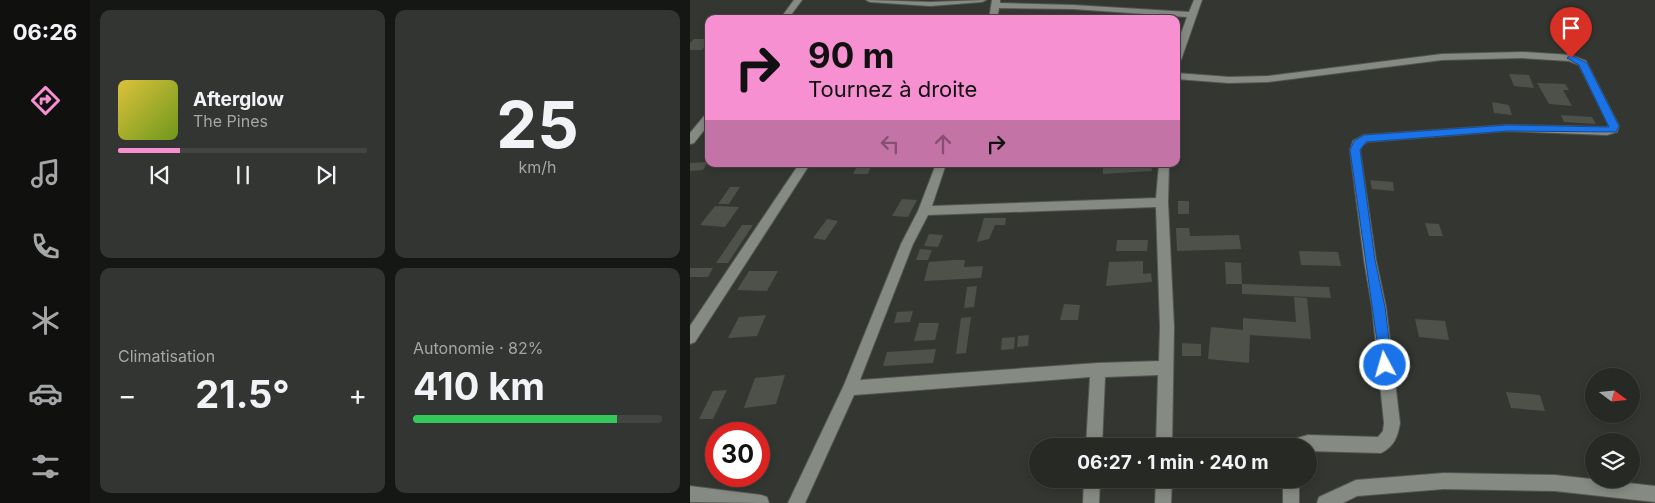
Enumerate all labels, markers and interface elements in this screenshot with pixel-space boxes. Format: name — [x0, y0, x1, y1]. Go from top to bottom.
pin — [1550, 7, 1592, 58]
icon: arrive — [1557, 14, 1585, 42]
text: 06:26 — [13, 19, 77, 45]
text: 90 m — [808, 34, 895, 76]
icon: right — [725, 35, 790, 100]
text: Tournez à droite — [808, 76, 977, 102]
icon: directions — [28, 83, 63, 118]
text: 25 — [496, 85, 579, 164]
text: Afterglow — [193, 88, 284, 111]
text: The Pines — [193, 111, 268, 131]
icon: left — [876, 130, 904, 158]
icon: ahead — [929, 130, 957, 158]
icon: right — [982, 130, 1010, 158]
icon: music — [28, 156, 63, 191]
text: km/h — [518, 157, 557, 177]
icon: previous — [146, 161, 174, 189]
icon: pause — [229, 161, 257, 189]
icon: next — [312, 161, 340, 189]
icon: phone — [28, 229, 63, 264]
icon: climate — [28, 303, 63, 338]
text: Autonomie · 82% — [413, 338, 543, 358]
position arrow — [1358, 338, 1410, 390]
text: Climatisation — [118, 346, 215, 366]
text: 410 km — [413, 363, 545, 409]
north arrow — [1585, 368, 1640, 422]
map controls — [1585, 368, 1640, 488]
text: 21.5° — [195, 371, 290, 417]
icon: car — [28, 376, 63, 411]
text: − — [118, 378, 137, 412]
text: + — [348, 378, 367, 412]
speed limit sign: 30 — [705, 422, 770, 487]
button: layers — [1585, 433, 1640, 488]
icon: filters — [28, 449, 63, 484]
text: 06:27 · 1 min · 240 m — [1077, 451, 1269, 474]

